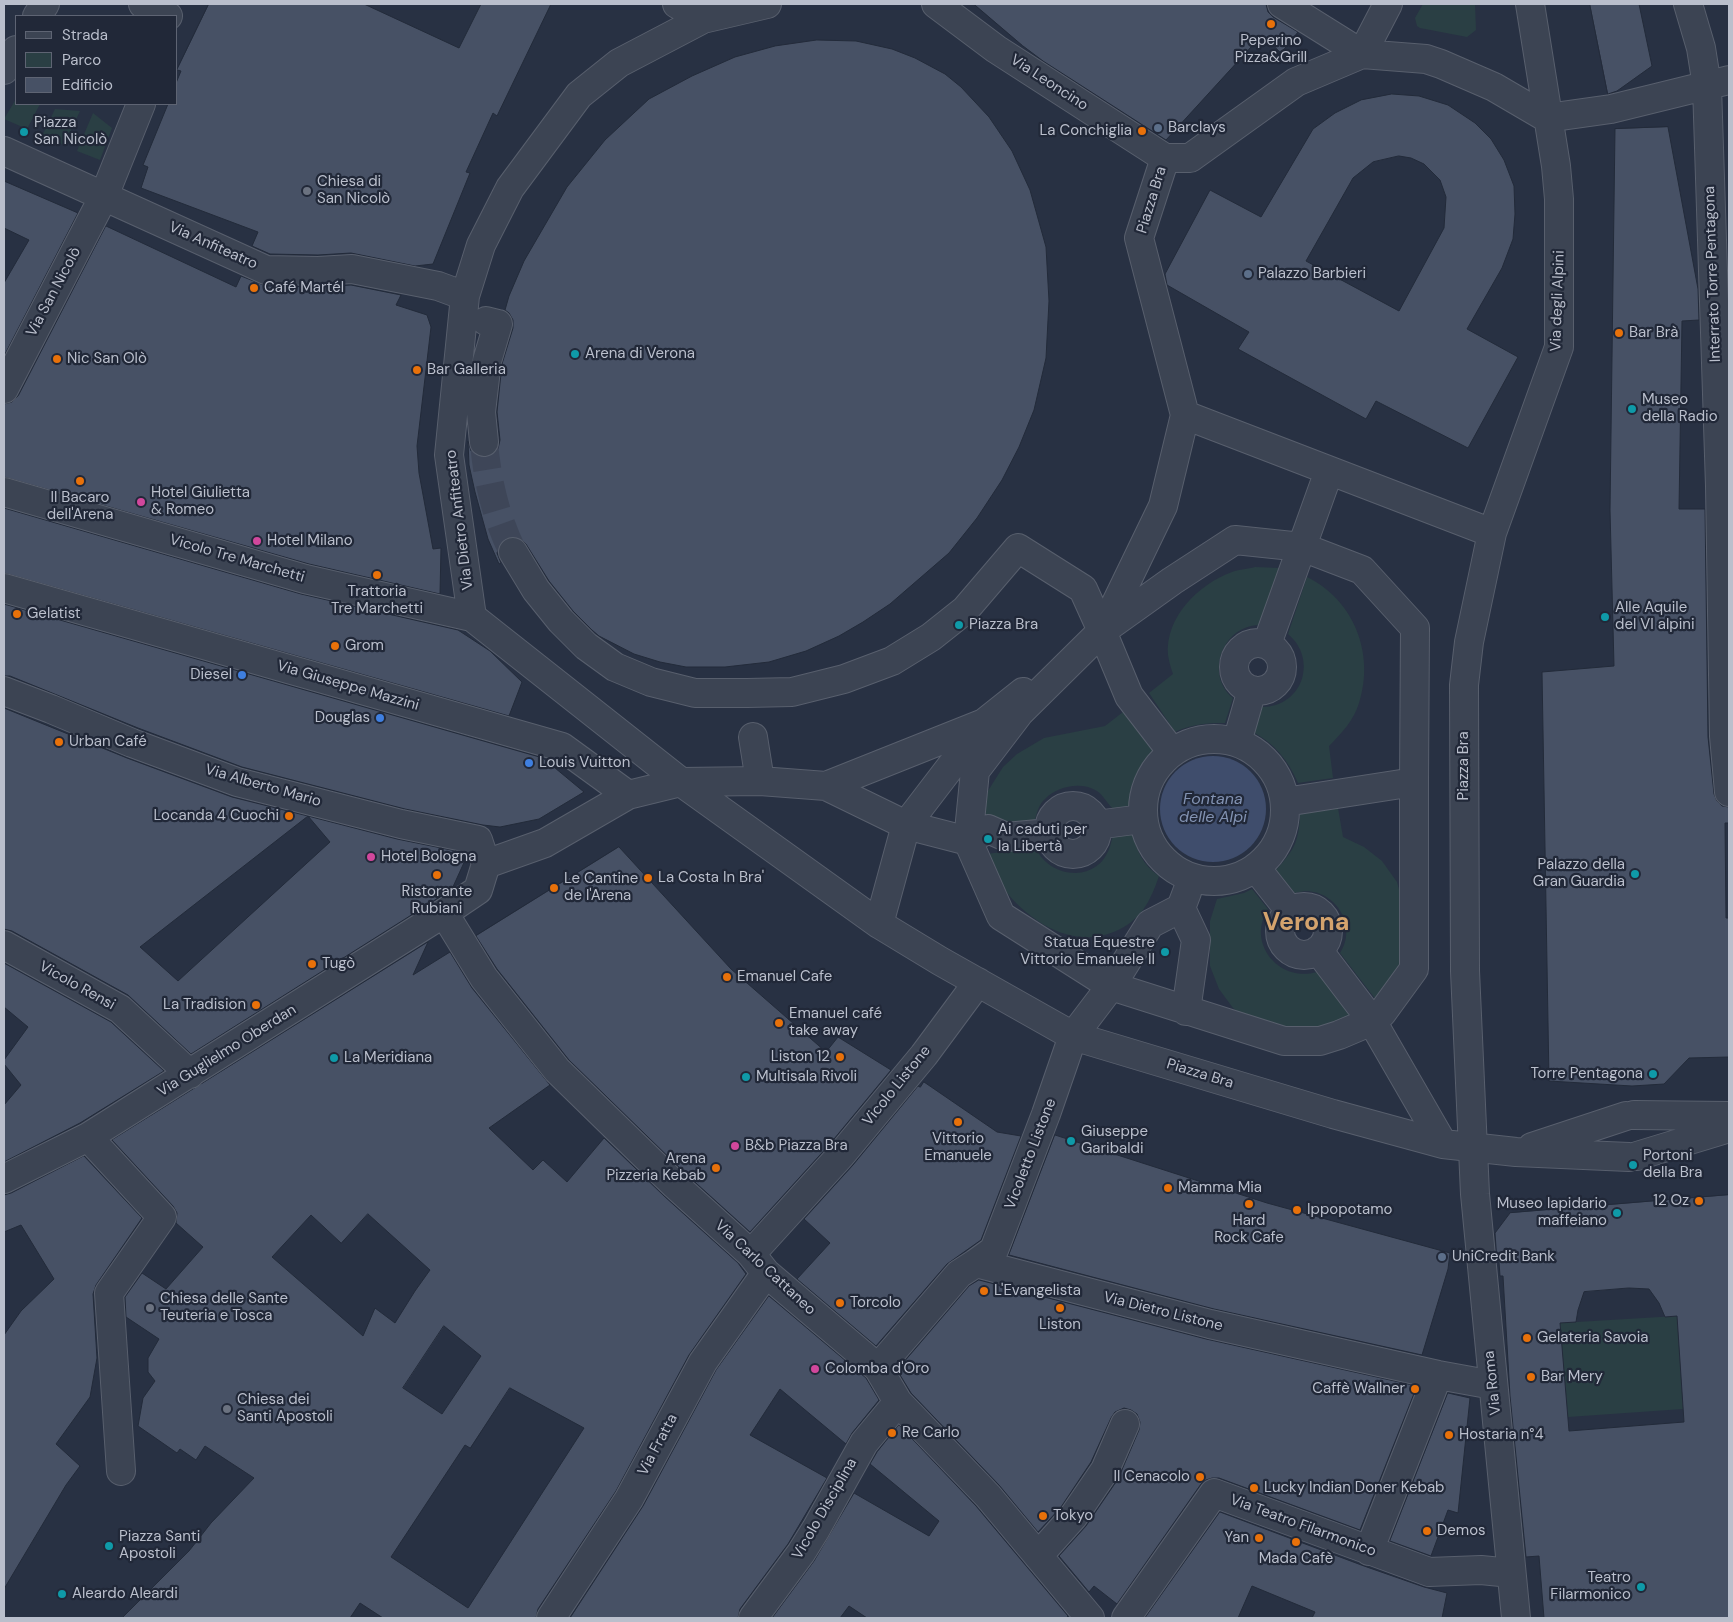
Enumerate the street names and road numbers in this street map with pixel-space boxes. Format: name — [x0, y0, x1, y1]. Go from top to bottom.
street label: Via Leoncino — [1007, 51, 1091, 115]
street label: Piazza Bra — [1133, 164, 1171, 236]
street label: Interrato Torre Pentagona — [1701, 186, 1725, 362]
street label: Via Anfiteatro — [166, 218, 260, 274]
street label: Via San Nicolò — [23, 244, 85, 340]
street label: Via degli Alpini — [1547, 250, 1569, 352]
street label: Via Dietro Anfiteatro — [442, 449, 478, 591]
street label: Vicolo Tre Marchetti — [167, 531, 307, 587]
street label: Via Giuseppe Mazzini — [275, 657, 421, 715]
street label: Piazza Bra — [1455, 731, 1473, 801]
street label: Via Alberto Mario — [203, 761, 323, 811]
street label: Vicolo Rensi — [36, 958, 118, 1014]
street label: Via Guglielmo Oberdan — [154, 1001, 300, 1101]
street label: Vicolo Listone — [859, 1042, 935, 1130]
street label: Piazza Bra — [1164, 1055, 1236, 1093]
street label: Vicoletto Listone — [1002, 1096, 1060, 1212]
street label: Via Carlo Cattaneo — [711, 1217, 819, 1319]
street label: Via Dietro Listone — [1101, 1288, 1225, 1336]
street label: Via Roma — [1481, 1350, 1505, 1416]
street label: Via Fratta — [634, 1411, 682, 1479]
street label: Vicolo Disciplina — [789, 1455, 861, 1563]
street label: Via Teatro Filarmonico — [1228, 1491, 1378, 1561]

